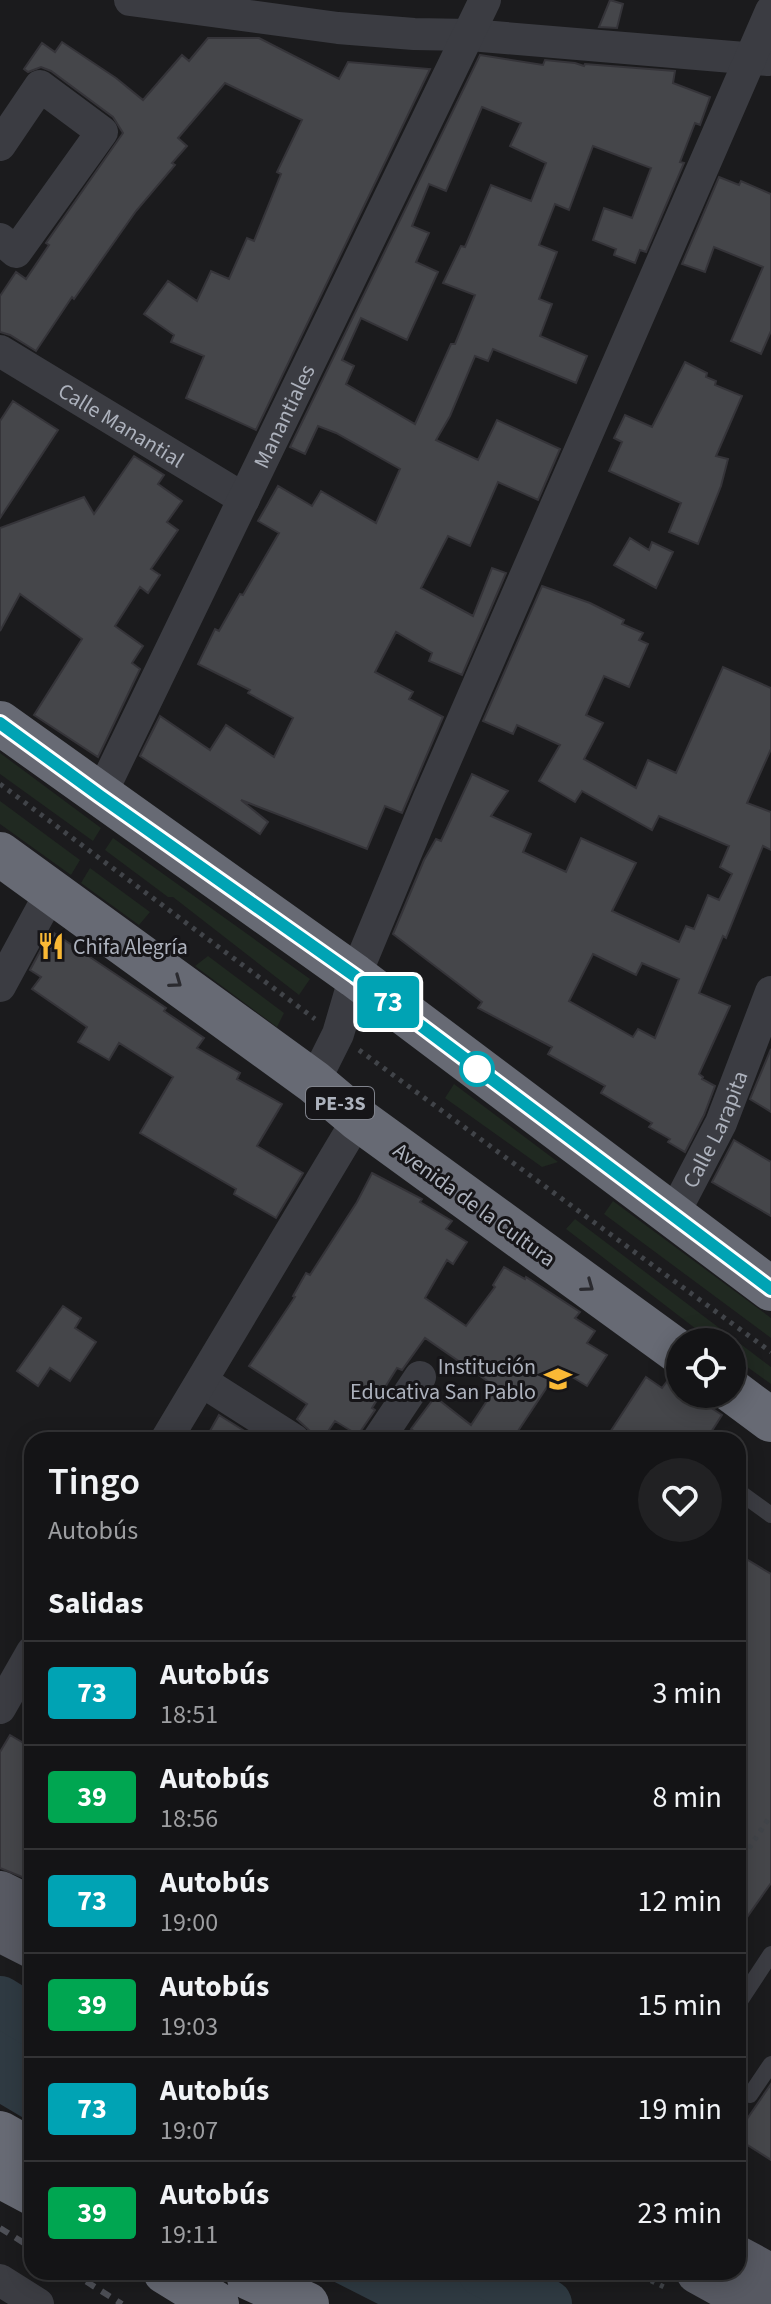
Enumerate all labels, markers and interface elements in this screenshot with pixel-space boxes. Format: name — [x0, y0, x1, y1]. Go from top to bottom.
street label: Manantiales — [246, 359, 323, 474]
street label: Calle Manantial — [52, 375, 190, 476]
restaurant icon: Chifa Alegría — [36, 931, 66, 961]
place label: Chifa Alegría — [73, 931, 188, 963]
one-way arrow — [168, 972, 182, 987]
line badge: 73 — [352, 976, 424, 1028]
text: 73 — [373, 982, 403, 1022]
unlabelled marker — [460, 1052, 494, 1086]
street label: Calle Larapita — [675, 1066, 756, 1194]
road number: PE-3S — [306, 1087, 374, 1119]
street label: Avenida de la Cultura — [386, 1135, 562, 1275]
one-way arrow — [579, 1277, 594, 1291]
map controls — [666, 1328, 746, 1408]
button: locate — [666, 1328, 746, 1408]
place label: Institución Educativa San Pablo — [350, 1351, 536, 1408]
school or university icon: Institución Educativa San Pablo — [543, 1364, 573, 1394]
text: Tingo — [48, 1455, 140, 1509]
button: heart — [638, 1458, 722, 1542]
text: Autobús — [48, 1512, 138, 1549]
text: Salidas — [48, 1582, 144, 1625]
text: Autobús — [160, 1653, 269, 1696]
text: 3 min — [652, 1672, 722, 1715]
text: 73 — [77, 1673, 107, 1713]
text: 18:51 — [160, 1696, 218, 1733]
text: Autobús — [160, 1757, 269, 1800]
text: 8 min — [652, 1776, 722, 1819]
text: 39 — [77, 1777, 107, 1817]
text: 18:56 — [160, 1800, 218, 1837]
text: Autobús — [160, 1861, 269, 1904]
text: 12 min — [638, 1880, 722, 1923]
text: 73 — [77, 1881, 107, 1921]
text: 19:00 — [160, 1904, 218, 1941]
text: Autobús — [160, 1965, 269, 2008]
text: 15 min — [638, 1984, 722, 2027]
text: 39 — [77, 1985, 107, 2025]
text: 19:03 — [160, 2008, 218, 2045]
text: Autobús — [160, 2069, 269, 2112]
text: 19 min — [638, 2088, 722, 2131]
text: 73 — [77, 2089, 107, 2129]
text: 19:07 — [160, 2112, 218, 2149]
text: Autobús — [160, 2173, 269, 2216]
text: 23 min — [638, 2192, 722, 2235]
text: 39 — [77, 2193, 107, 2233]
text: 19:11 — [160, 2216, 218, 2253]

